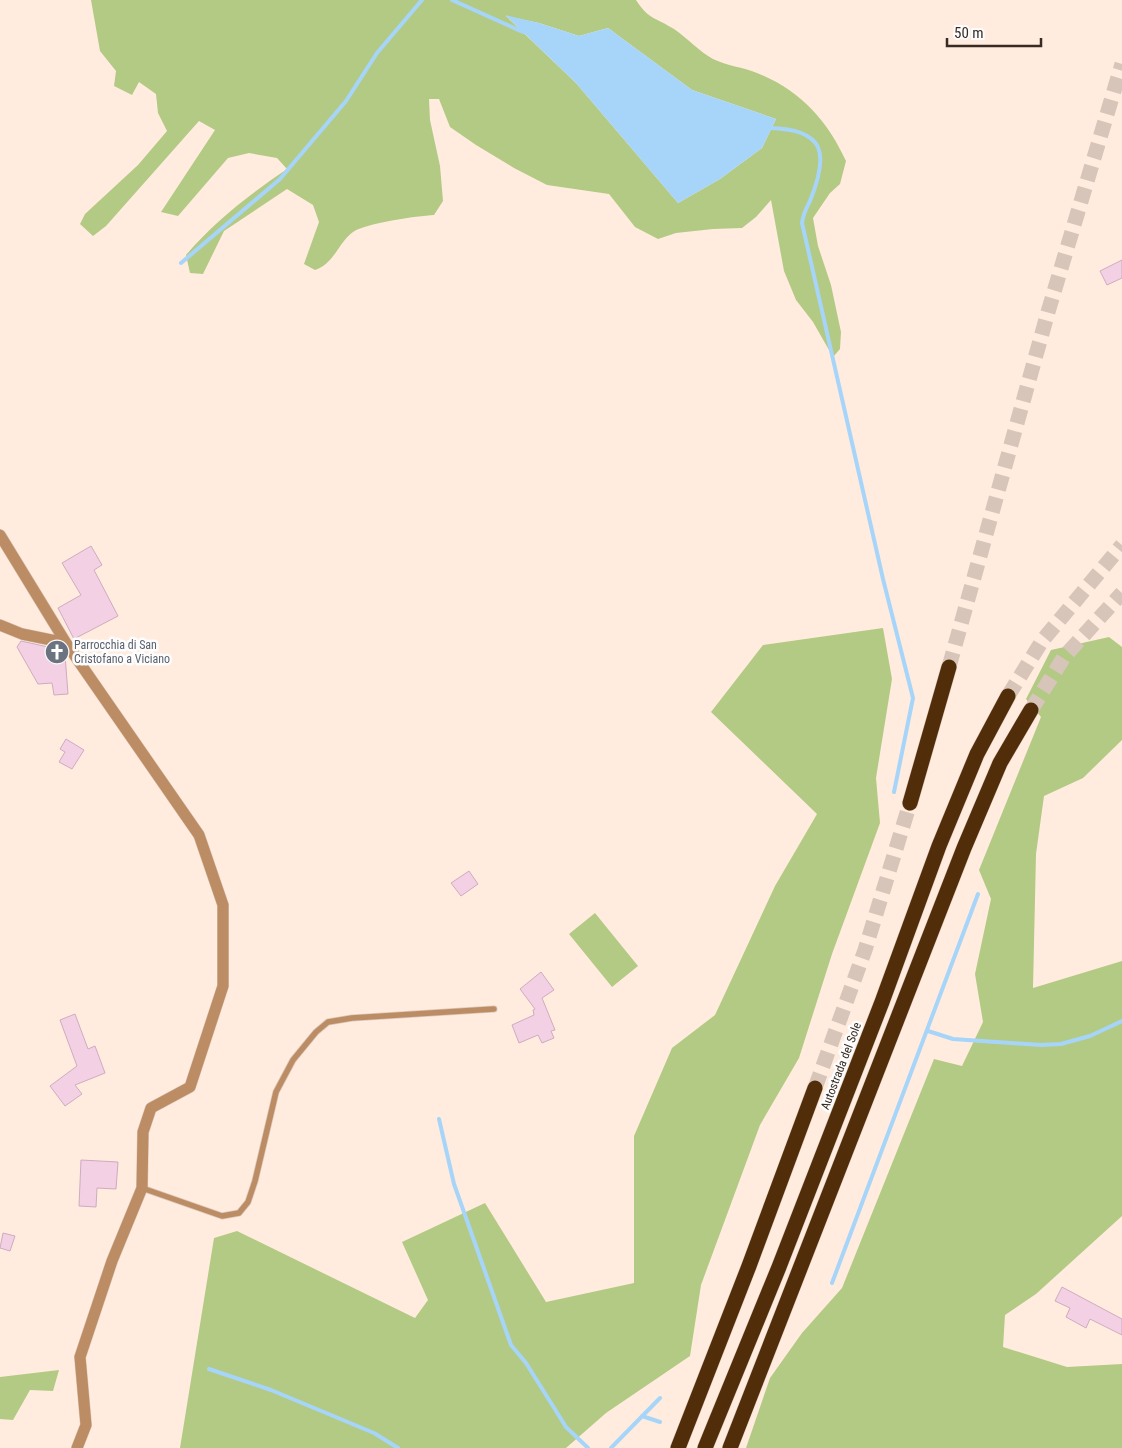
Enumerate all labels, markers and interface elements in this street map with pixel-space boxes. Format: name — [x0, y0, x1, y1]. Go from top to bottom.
scale bar — [947, 15, 1041, 47]
text: 50 m — [954, 24, 984, 42]
place label: Parrocchia di San Cristofano a Viciano — [74, 638, 170, 666]
church icon: Parrocchia di San Cristofano a Viciano — [44, 639, 70, 665]
street label: Autostrada del Sole — [818, 1020, 864, 1112]

